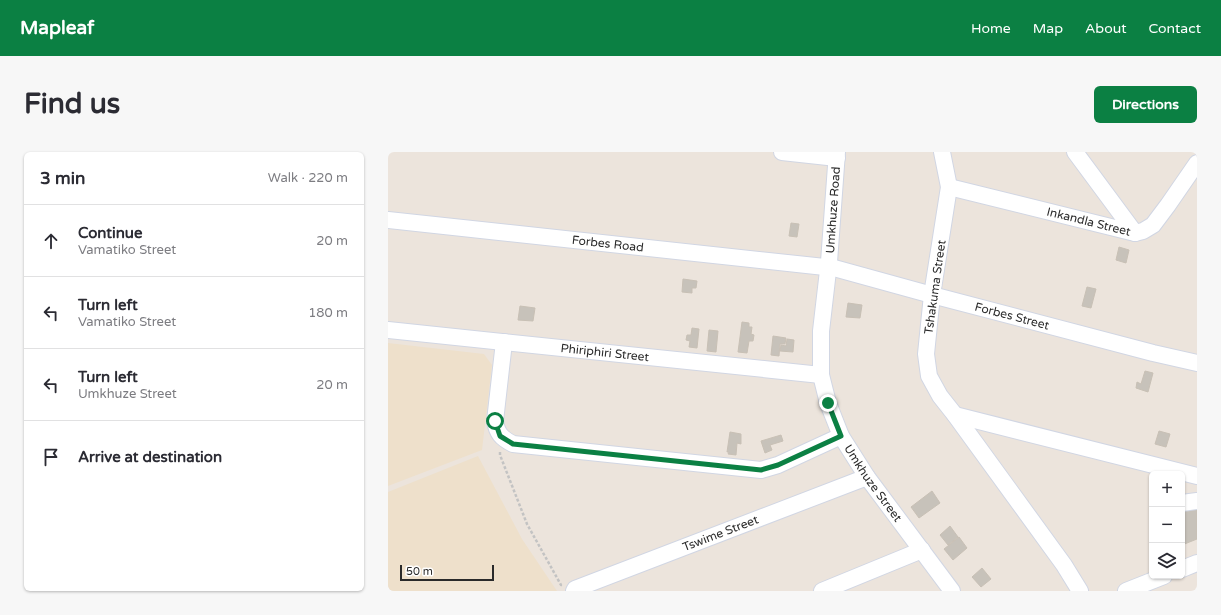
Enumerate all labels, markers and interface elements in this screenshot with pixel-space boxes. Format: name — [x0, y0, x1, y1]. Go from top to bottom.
text: Mapleaf — [20, 17, 94, 39]
text: Home — [971, 20, 1011, 37]
text: Map — [1033, 20, 1063, 37]
text: About — [1085, 20, 1127, 37]
text: Contact — [1149, 20, 1201, 37]
button: Directions — [1094, 86, 1197, 123]
text: Find us — [24, 87, 120, 121]
street label: Umkhuze Road — [823, 166, 843, 254]
text: 3 min — [40, 168, 85, 189]
text: Walk · 220 m — [268, 170, 348, 186]
street label: Inkandla Street — [1045, 204, 1133, 239]
text: Continue — [78, 224, 142, 242]
icon: ahead — [40, 230, 62, 252]
text: 20 m — [316, 233, 348, 249]
street label: Forbes Road — [571, 233, 644, 254]
street label: Tshakuma Street — [921, 238, 949, 335]
text: Vamatiko Street — [78, 242, 176, 258]
text: Turn left — [78, 296, 138, 314]
street label: Forbes Street — [973, 300, 1051, 333]
icon: left — [40, 302, 62, 324]
text: 180 m — [308, 305, 348, 321]
text: Vamatiko Street — [78, 314, 176, 330]
street label: Phiriphiri Street — [560, 341, 650, 364]
text: Turn left — [78, 368, 138, 386]
icon: left — [40, 374, 62, 396]
text: 20 m — [316, 377, 348, 393]
text: Umkhuze Street — [78, 386, 177, 402]
route end — [819, 394, 837, 412]
route start — [486, 412, 504, 430]
street label: Umkhuze Street — [841, 442, 905, 525]
icon: arrive — [40, 446, 62, 468]
text: Arrive at destination — [78, 448, 222, 466]
map controls — [1149, 471, 1185, 579]
button: + — [1149, 471, 1185, 507]
button: − — [1149, 507, 1185, 543]
street label: Tswime Street — [681, 512, 761, 554]
button: layers — [1149, 543, 1185, 579]
scale bar — [400, 563, 494, 582]
text: 50 m — [406, 565, 433, 578]

